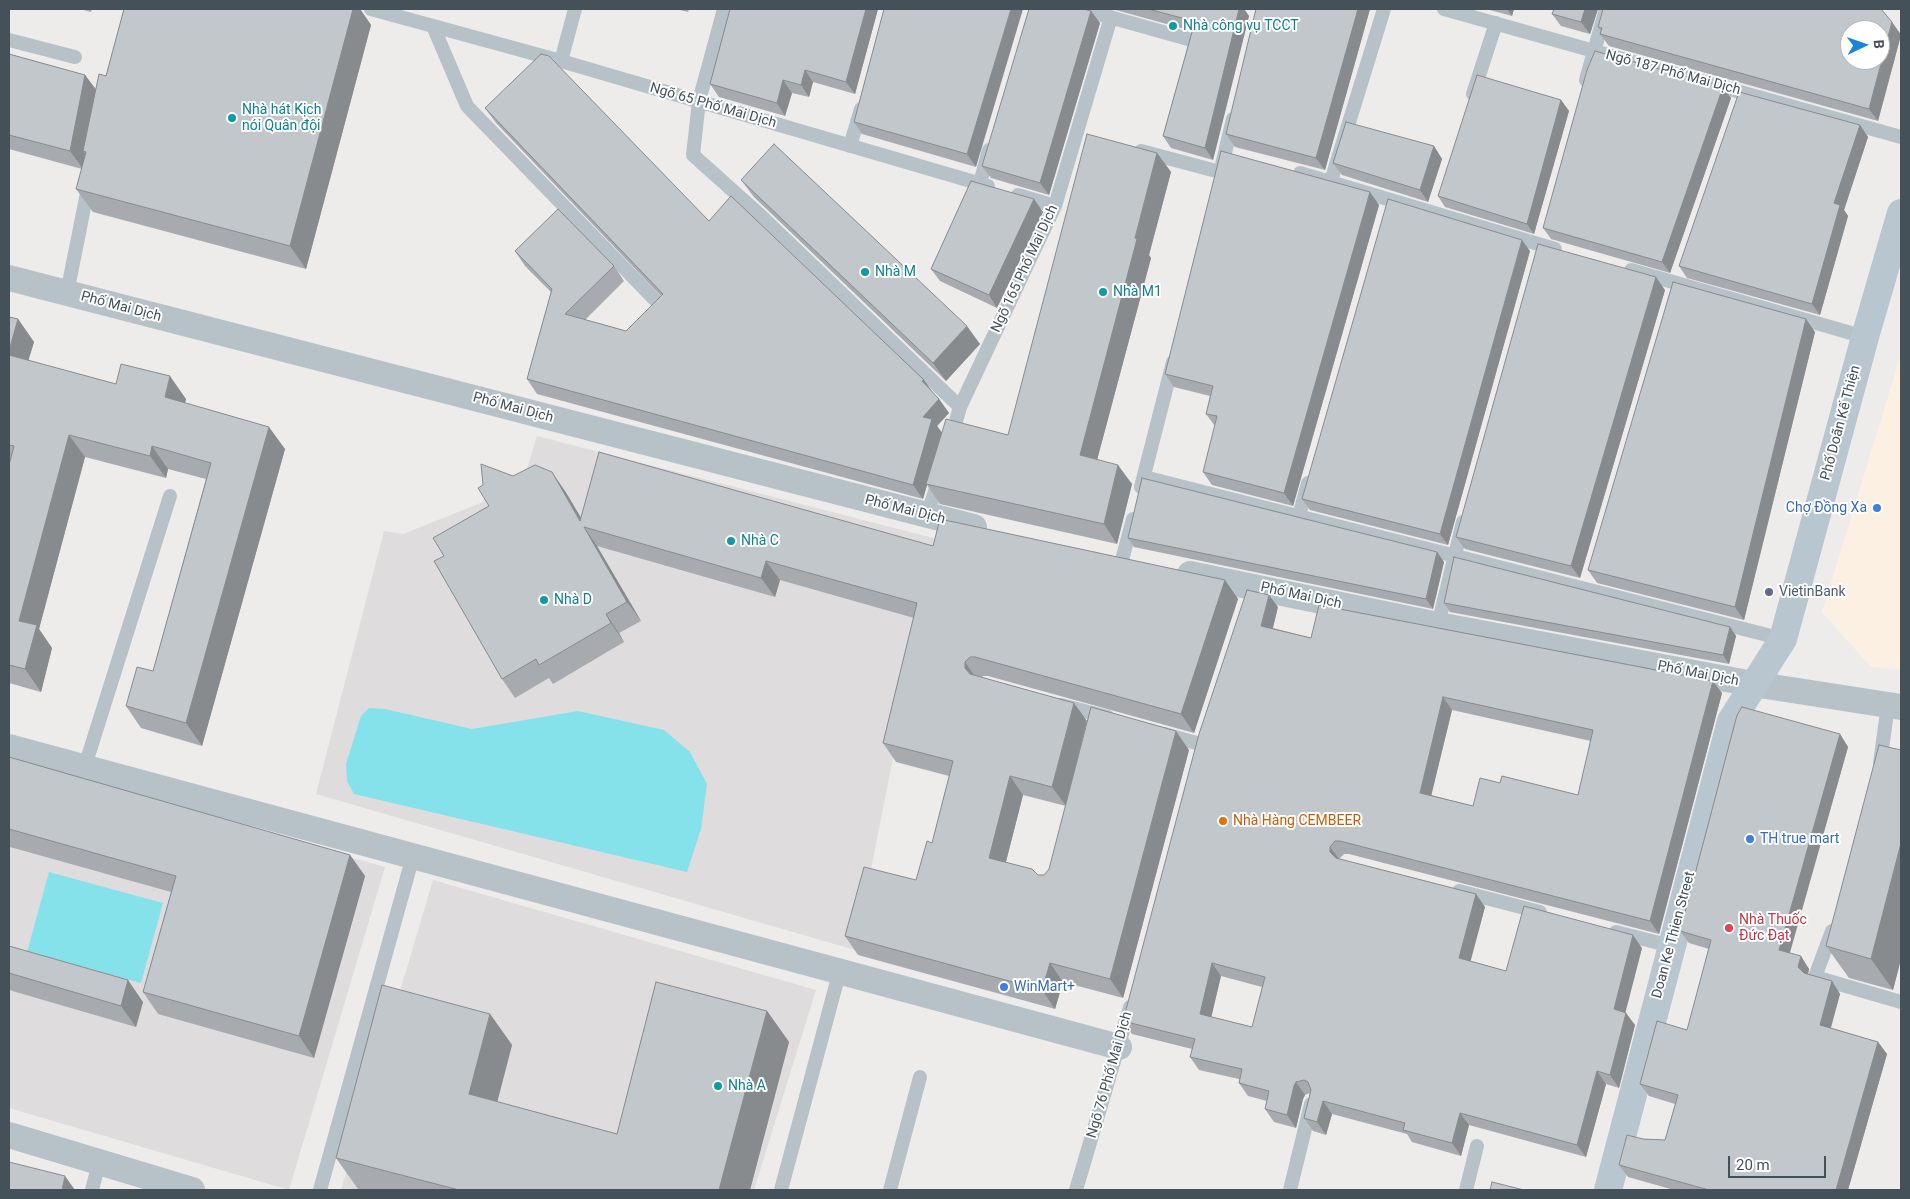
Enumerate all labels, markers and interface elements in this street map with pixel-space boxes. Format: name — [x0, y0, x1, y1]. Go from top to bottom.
place label: Nhà công vụ TCCT — [1183, 18, 1299, 34]
marker: Nhà công vụ TCCT — [1167, 20, 1179, 32]
north arrow — [1840, 20, 1890, 70]
text: B — [1871, 39, 1887, 49]
street label: Ngõ 187 Phố Mai Dịch — [1604, 47, 1742, 99]
street label: Ngõ 65 Phố Mai Dịch — [648, 80, 778, 132]
place label: Nhà hát Kịch nói Quân đội — [242, 102, 321, 134]
marker: Nhà hát Kịch nói Quân đội — [226, 112, 238, 124]
street label: Ngõ 165 Phố Mai Dịch — [988, 203, 1062, 335]
place label: Nhà M — [875, 264, 916, 280]
marker: Nhà M — [859, 266, 871, 278]
place label: Nhà M1 — [1113, 284, 1162, 300]
marker: Nhà M1 — [1097, 286, 1109, 298]
street label: Phố Mai Dịch — [79, 288, 163, 326]
street label: Phố Doãn Kế Thiện — [1818, 364, 1864, 482]
street label: Phố Mai Dịch — [471, 389, 555, 427]
street label: Phố Mai Dịch — [863, 492, 947, 528]
place label: Chợ Đồng Xa — [1786, 500, 1867, 516]
marker: Chợ Đồng Xa — [1871, 502, 1883, 514]
place label: Nhà C — [741, 533, 779, 549]
marker: Nhà C — [725, 535, 737, 547]
street label: Phố Mai Dịch — [1259, 579, 1343, 613]
place label: VietinBank — [1779, 584, 1846, 600]
marker: VietinBank — [1763, 586, 1775, 598]
place label: Nhà D — [554, 592, 592, 608]
marker: Nhà D — [538, 594, 550, 606]
street label: Phố Mai Dịch — [1656, 658, 1740, 690]
place label: Nhà Hàng CEMBEER — [1233, 813, 1361, 829]
marker: Nhà Hàng CEMBEER — [1217, 815, 1229, 827]
place label: TH true mart — [1760, 831, 1839, 847]
marker: TH true mart — [1744, 833, 1756, 845]
street label: Doan Ke Thien Street — [1649, 870, 1699, 1000]
place label: Nhà Thuốc Đức Đạt — [1739, 912, 1807, 944]
marker: Nhà Thuốc Đức Đạt — [1723, 922, 1735, 934]
place label: WinMart+ — [1014, 979, 1075, 995]
marker: WinMart+ — [998, 981, 1010, 993]
street label: Ngõ 76 Phố Mai Dịch — [1084, 1010, 1136, 1140]
place label: Nhà A — [728, 1078, 766, 1094]
marker: Nhà A — [712, 1080, 724, 1092]
scale bar — [1730, 1146, 1828, 1178]
text: 20 m — [1736, 1156, 1770, 1174]

